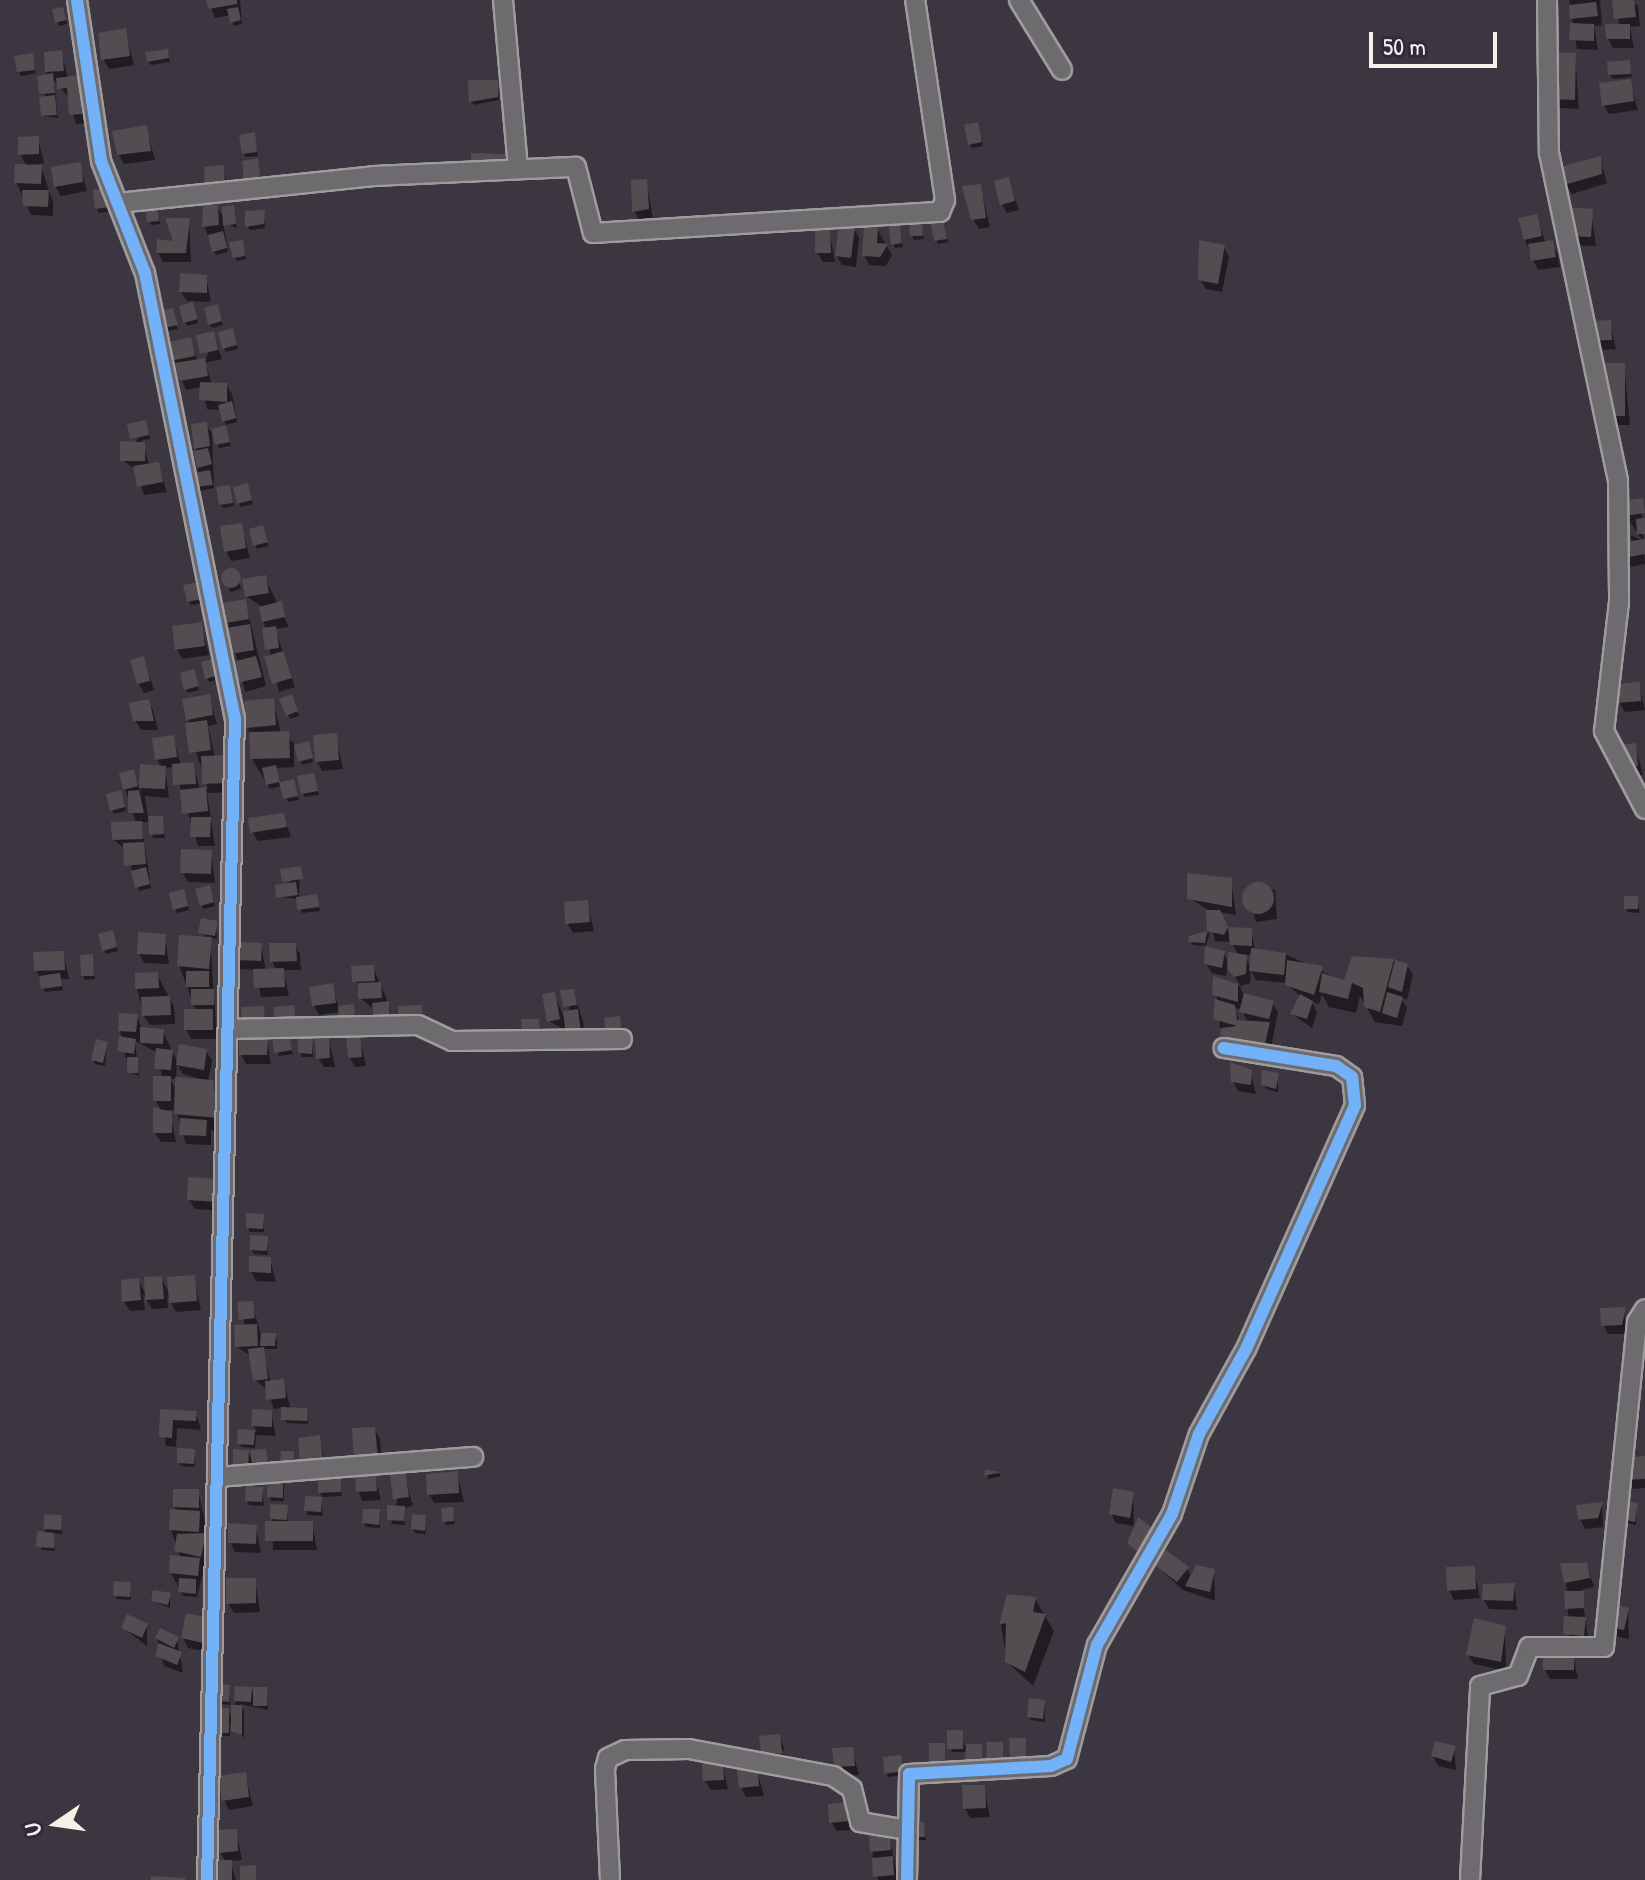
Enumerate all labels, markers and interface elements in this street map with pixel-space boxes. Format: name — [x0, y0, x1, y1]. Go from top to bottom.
scale bar — [1373, 16, 1501, 66]
text: 50 m — [1383, 30, 1426, 62]
north arrow — [16, 1784, 96, 1864]
text: U — [17, 1820, 49, 1839]

